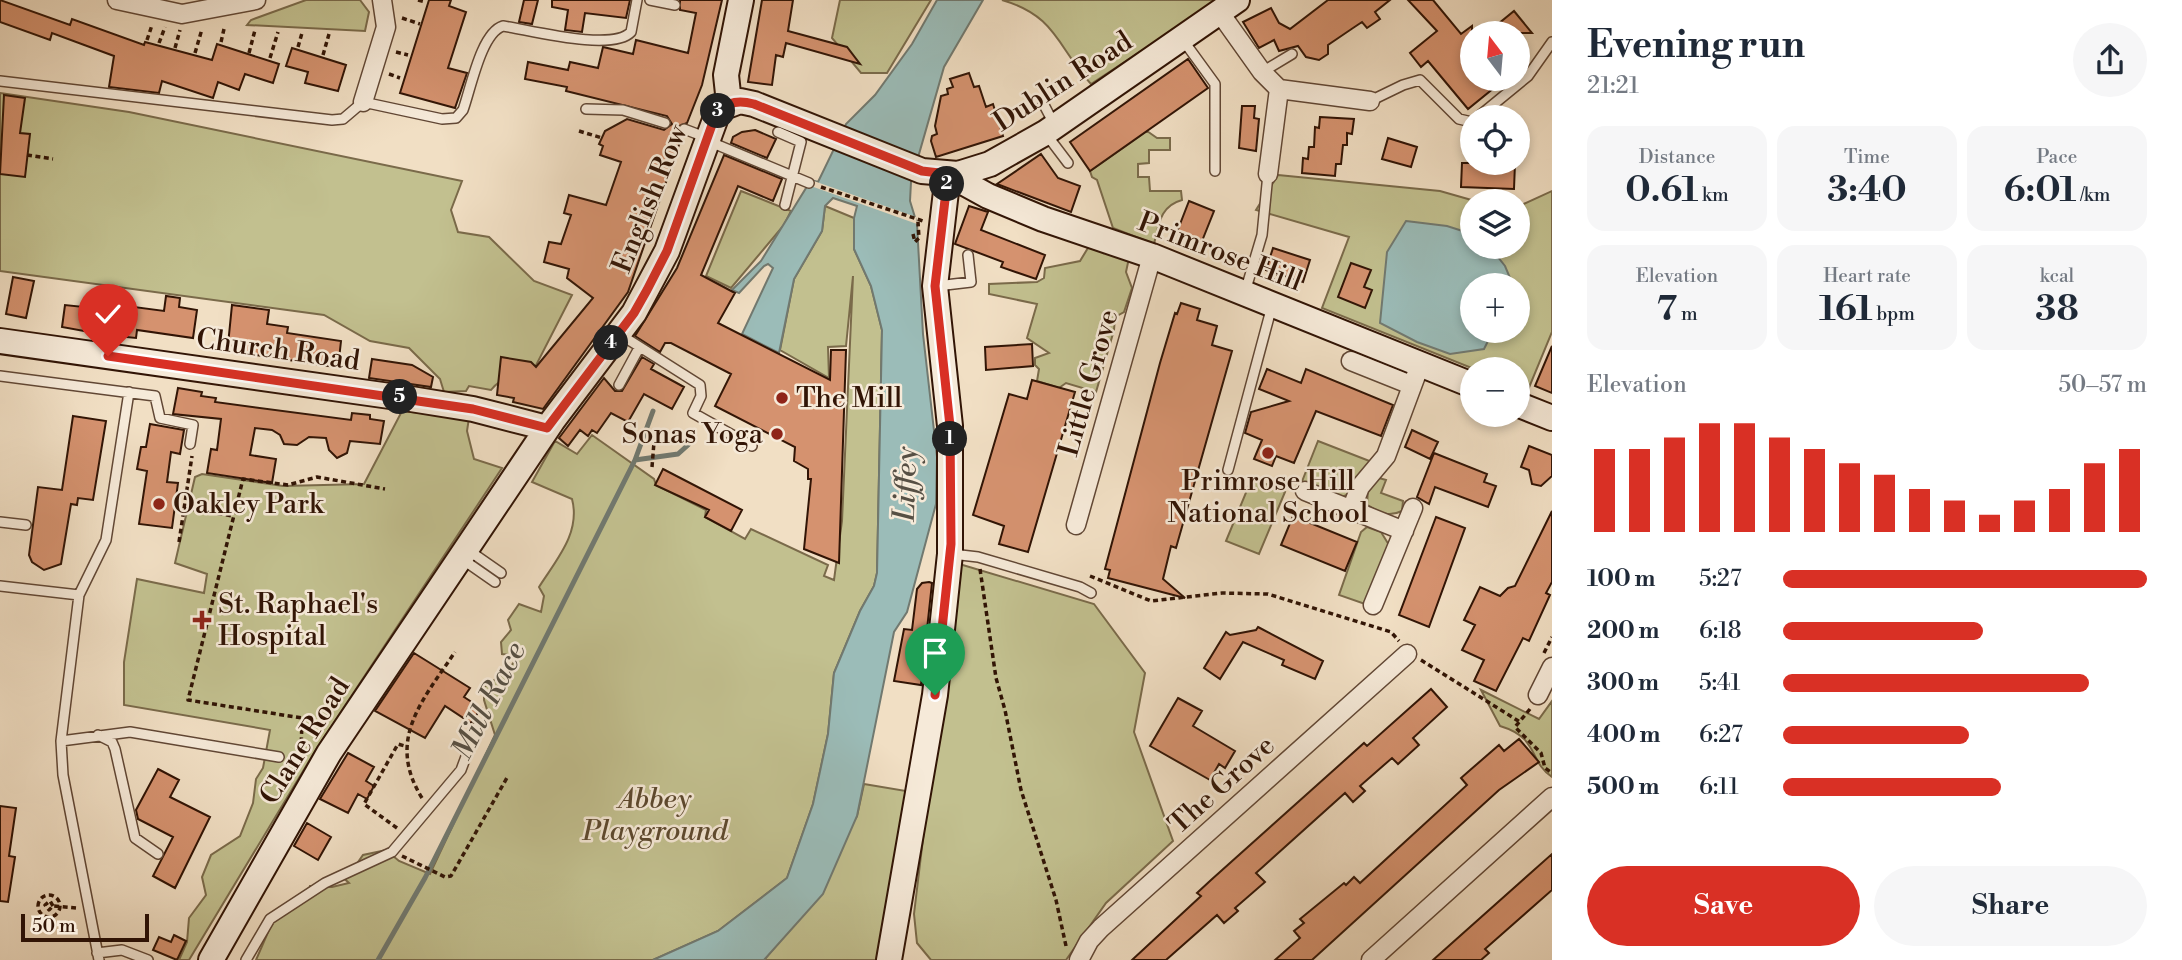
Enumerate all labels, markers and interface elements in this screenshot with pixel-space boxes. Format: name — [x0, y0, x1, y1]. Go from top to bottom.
north arrow — [1460, 21, 1530, 91]
map controls — [1460, 21, 1530, 427]
text: Evening run — [1587, 22, 1805, 69]
button: share — [2073, 23, 2147, 97]
street label: Dublin Road — [987, 24, 1139, 140]
text: 21:21 — [1587, 72, 1639, 100]
pin: 3 — [700, 94, 736, 128]
text: 3 — [712, 98, 723, 122]
button: locate — [1460, 105, 1530, 175]
street label: English Row — [604, 119, 696, 278]
text: Distance — [1639, 145, 1715, 169]
text: Time — [1844, 145, 1890, 169]
text: Pace — [2037, 145, 2077, 169]
pin: 2 — [930, 166, 964, 202]
text: 0.61 — [1625, 169, 1698, 212]
text: 3:40 — [1827, 169, 1907, 212]
text: 6:01 — [2004, 169, 2076, 212]
text: 2 — [941, 171, 952, 195]
text: km — [1698, 183, 1729, 207]
text: /km — [2076, 183, 2110, 207]
button: layers — [1460, 189, 1530, 259]
street label: Primrose Hill — [1133, 205, 1307, 299]
text: Elevation — [1636, 264, 1718, 288]
text: Heart rate — [1823, 264, 1911, 288]
text: kcal — [2040, 264, 2074, 288]
button: + — [1460, 273, 1530, 343]
pin — [78, 284, 138, 356]
text: 7 — [1656, 288, 1677, 331]
text: 161 — [1819, 288, 1873, 331]
text: 38 — [2035, 288, 2079, 331]
icon: check — [89, 295, 127, 333]
text: m — [1677, 302, 1698, 326]
text: bpm — [1873, 302, 1915, 326]
street label: Little Grove — [1051, 306, 1127, 460]
street label: Church Road — [194, 321, 362, 379]
pin: 4 — [594, 326, 628, 360]
text: 4 — [604, 330, 617, 354]
button: − — [1460, 357, 1530, 427]
text: Elevation — [1587, 371, 1687, 399]
text: 50–57 m — [2058, 371, 2147, 399]
pin: 5 — [382, 380, 418, 414]
place label: The Mill — [796, 381, 902, 416]
text: 5 — [394, 384, 405, 408]
marker: The Mill — [774, 390, 790, 406]
place label: Sonas Yoga — [622, 417, 764, 452]
pin: 1 — [932, 422, 968, 457]
marker: Sonas Yoga — [769, 426, 785, 442]
text: 1 — [945, 426, 954, 450]
water label: Liffey — [886, 445, 926, 523]
marker: Primrose Hill National School — [1260, 445, 1276, 461]
place label: Primrose Hill National School — [1168, 464, 1368, 531]
place label: Oakley Park — [173, 487, 325, 522]
marker: Oakley Park — [151, 496, 167, 512]
text: 100 m — [1587, 565, 1655, 593]
text: 5:27 — [1699, 565, 1741, 593]
place label: St. Raphael's Hospital — [218, 587, 378, 654]
marker: St. Raphael's Hospital — [192, 610, 212, 630]
text: 200 m — [1587, 617, 1659, 645]
text: 6:18 — [1699, 617, 1742, 645]
pin — [905, 623, 965, 695]
icon: arrive — [916, 634, 954, 672]
water label: Mill Race — [443, 636, 535, 766]
text: 300 m — [1587, 669, 1659, 697]
text: 5:41 — [1699, 669, 1740, 697]
street label: Clane Road — [252, 671, 358, 811]
text: 400 m — [1587, 721, 1660, 749]
text: 6:27 — [1699, 721, 1743, 749]
street label: The Grove — [1162, 728, 1282, 842]
text: 500 m — [1587, 773, 1659, 801]
text: 6:11 — [1699, 773, 1739, 801]
park label: Abbey Playground — [582, 782, 729, 849]
button: Save — [1587, 866, 1860, 946]
button: Share — [1874, 866, 2147, 946]
scale bar — [21, 911, 149, 943]
text: 50 m — [32, 914, 76, 938]

